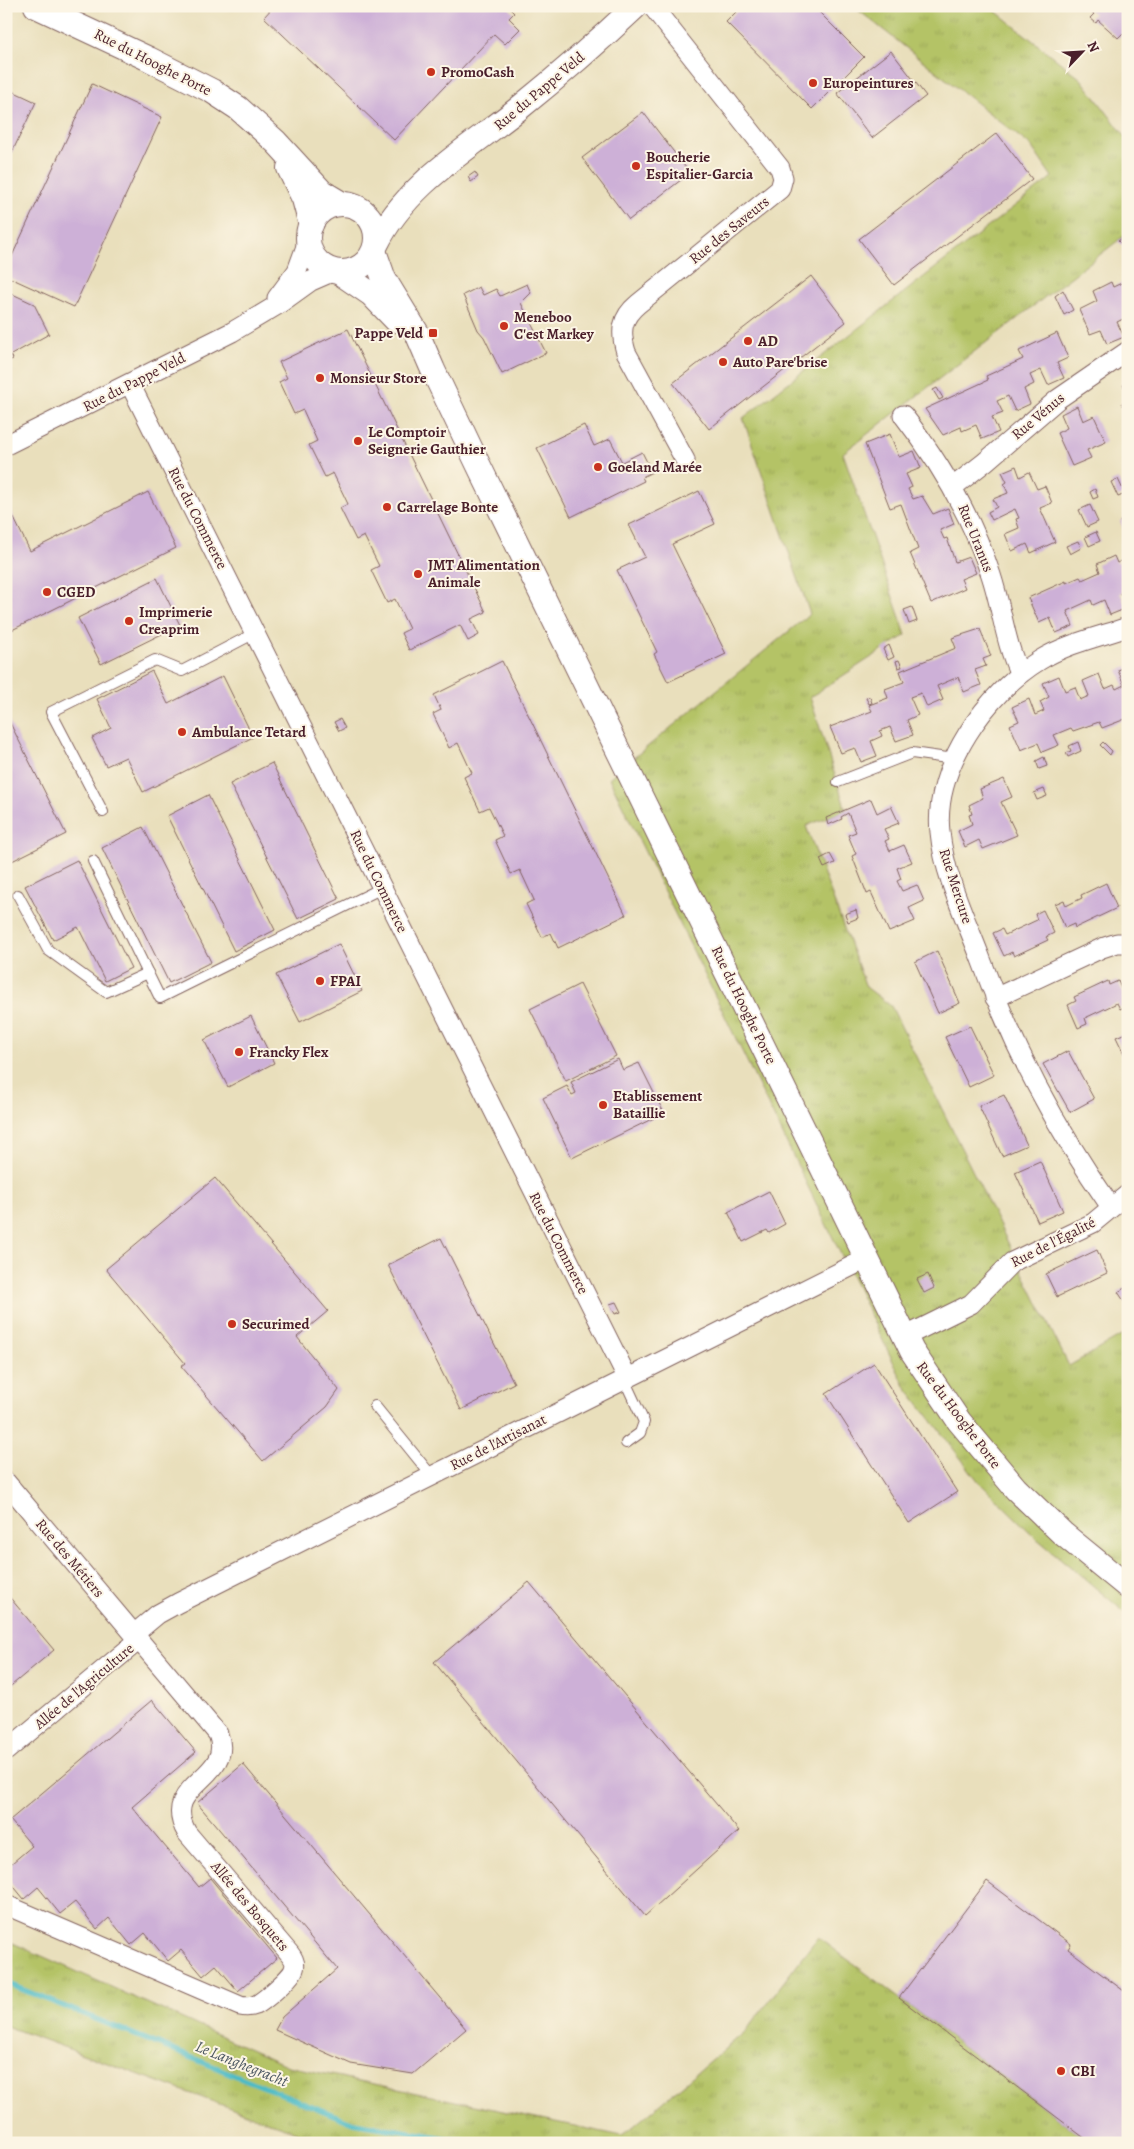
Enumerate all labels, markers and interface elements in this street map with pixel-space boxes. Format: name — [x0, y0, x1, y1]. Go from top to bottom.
street label: Rue du Hooghe Porte — [91, 24, 215, 100]
north arrow — [1056, 28, 1106, 78]
text: N — [1083, 38, 1104, 55]
street label: Rue du Pappe Veld — [489, 47, 589, 135]
place label: PromoCash — [441, 62, 514, 82]
marker: PromoCash — [425, 66, 437, 78]
place label: Europeintures — [823, 73, 914, 93]
marker: Europeintures — [807, 77, 819, 89]
place label: Boucherie Espitalier-Garcia — [646, 147, 754, 184]
marker: Boucherie Espitalier-Garcia — [630, 160, 642, 172]
street label: Rue des Saveurs — [685, 191, 773, 269]
place label: Meneboo C'est Markey — [514, 307, 595, 344]
marker: Meneboo C'est Markey — [498, 320, 510, 332]
place label: Pappe Veld — [355, 323, 424, 343]
marker: Pappe Veld — [427, 327, 439, 339]
place label: AD — [757, 331, 778, 351]
marker: AD — [742, 335, 754, 347]
street label: Rue du Pappe Veld — [79, 347, 190, 416]
place label: Auto Pare'brise — [732, 352, 828, 372]
marker: Auto Pare'brise — [717, 356, 729, 368]
place label: Monsieur Store — [330, 368, 427, 388]
marker: Monsieur Store — [314, 372, 326, 384]
street label: Rue Vénus — [1007, 388, 1069, 444]
place label: Le Comptoir Seignerie Gauthier — [368, 422, 486, 459]
marker: Le Comptoir Seignerie Gauthier — [352, 435, 364, 447]
place label: Goeland Marée — [608, 457, 702, 477]
marker: Goeland Marée — [592, 461, 604, 473]
street label: Rue du Commerce — [164, 463, 233, 573]
place label: Carrelage Bonte — [397, 497, 498, 517]
marker: Carrelage Bonte — [381, 501, 393, 513]
street label: Rue Uranus — [953, 501, 999, 575]
place label: JMT Alimentation Animale — [427, 555, 540, 592]
marker: JMT Alimentation Animale — [412, 568, 424, 580]
place label: CGED — [57, 582, 95, 602]
marker: CGED — [41, 586, 53, 598]
place label: Imprimerie Creaprim — [139, 602, 213, 639]
marker: Imprimerie Creaprim — [123, 615, 135, 627]
place label: Ambulance Tetard — [191, 722, 307, 742]
marker: Ambulance Tetard — [176, 726, 188, 738]
street label: Rue du Commerce — [345, 826, 413, 936]
street label: Rue Mercure — [934, 846, 978, 926]
street label: Rue du Hooghe Porte — [707, 943, 781, 1068]
place label: FPAI — [330, 971, 361, 991]
marker: FPAI — [314, 975, 326, 987]
place label: Francky Flex — [249, 1042, 329, 1062]
marker: Francky Flex — [233, 1046, 245, 1058]
place label: Etablissement Bataillie — [613, 1086, 702, 1123]
marker: Etablissement Bataillie — [597, 1099, 609, 1111]
street label: Rue du Commerce — [525, 1188, 594, 1298]
street label: Rue de l'Égalité — [1007, 1212, 1099, 1272]
place label: Securimed — [242, 1314, 310, 1334]
marker: Securimed — [226, 1318, 238, 1330]
street label: Rue du Hooghe Porte — [912, 1357, 1006, 1473]
street label: Rue de l'Artisanat — [446, 1409, 550, 1475]
street label: Rue des Métiers — [31, 1514, 109, 1602]
street label: Allée de l'Agriculture — [29, 1638, 138, 1734]
street label: Allée des Bosquets — [206, 1856, 294, 1955]
water label: Le Langhegracht — [192, 2035, 292, 2093]
place label: CBI — [1071, 2061, 1095, 2081]
marker: CBI — [1055, 2065, 1067, 2077]

